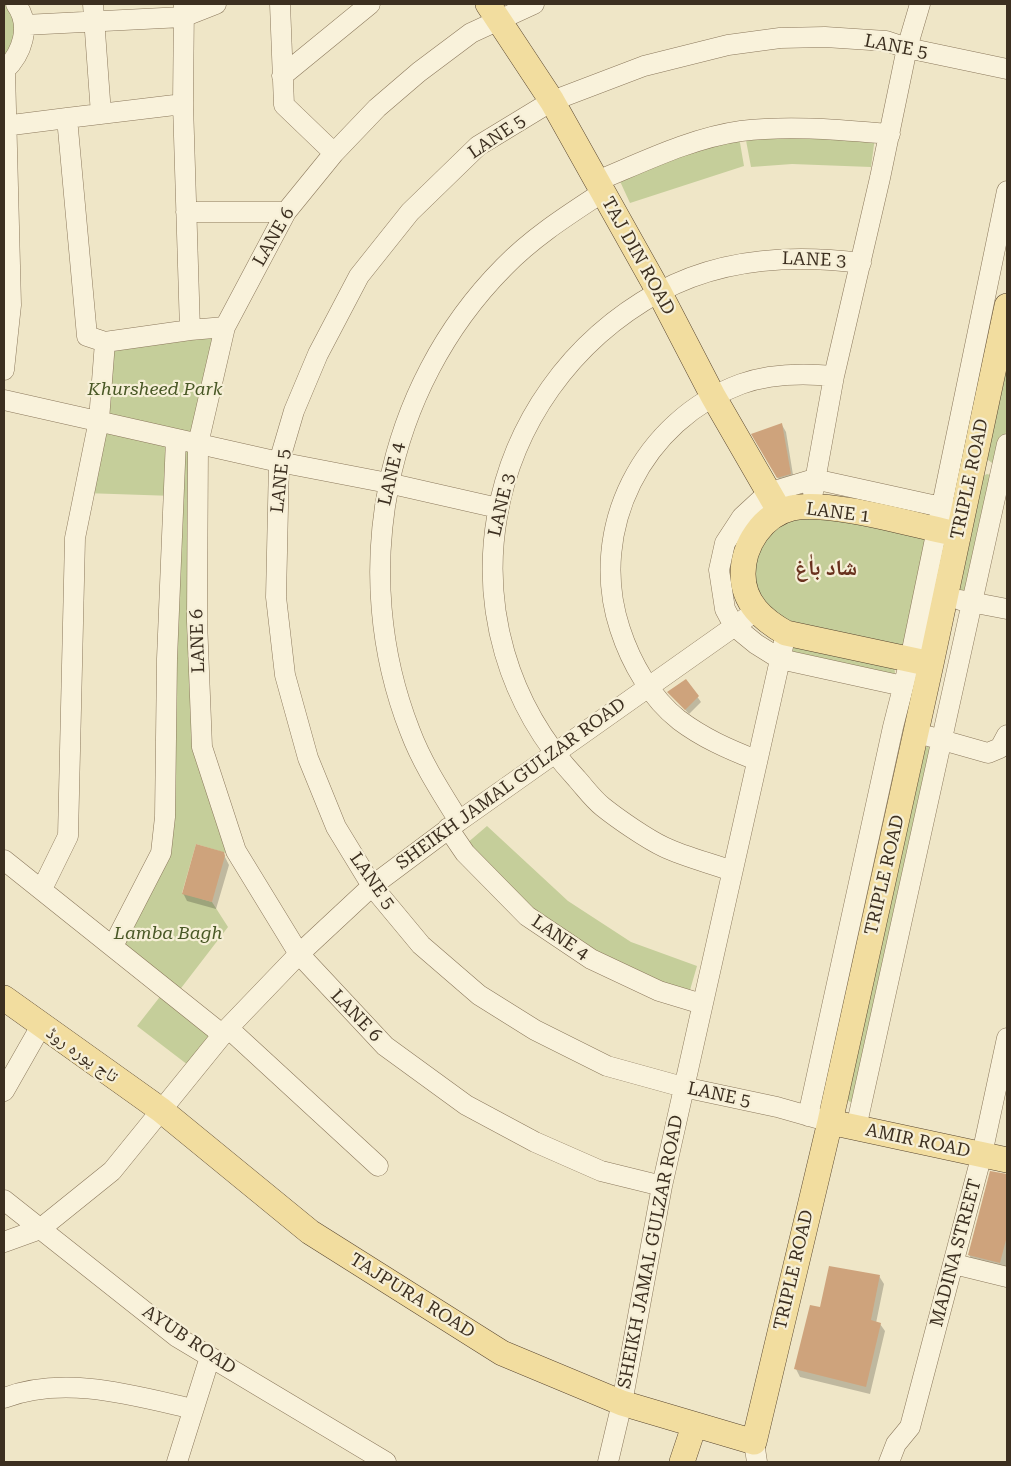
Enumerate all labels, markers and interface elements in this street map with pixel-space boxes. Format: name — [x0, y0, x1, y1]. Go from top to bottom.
street label: LANE 5 — [862, 30, 930, 64]
street label: LANE 5 — [464, 110, 530, 164]
street label: TAJ DIN ROAD — [597, 193, 679, 319]
street label: LANE 6 — [249, 204, 299, 270]
street label: LANE 3 — [781, 248, 847, 272]
park label: Khursheed Park — [88, 379, 222, 401]
street label: TRIPLE ROAD — [947, 417, 993, 541]
street label: LANE 4 — [374, 440, 410, 508]
street label: LANE 5 — [267, 448, 295, 514]
street label: LANE 3 — [484, 471, 520, 539]
street label: LANE 1 — [805, 498, 871, 528]
district label: شاد باٰغ — [795, 556, 857, 582]
street label: LANE 6 — [186, 608, 210, 674]
street label: SHEIKH JAMAL GULZAR ROAD — [392, 693, 630, 875]
street label: TRIPLE ROAD — [861, 813, 909, 937]
street label: LANE 5 — [345, 848, 399, 914]
street label: LANE 4 — [527, 911, 593, 965]
park label: Lamba Bagh — [114, 923, 222, 945]
street label: LANE 6 — [326, 985, 386, 1047]
street label: تاج پورہ روڈ — [42, 1022, 122, 1088]
street label: LANE 5 — [685, 1078, 753, 1112]
street label: SHEIKH JAMAL GULZAR ROAD — [614, 1113, 688, 1391]
street label: AMIR ROAD — [864, 1119, 972, 1163]
street label: MADINA STREET — [926, 1177, 986, 1329]
street label: TRIPLE ROAD — [770, 1208, 818, 1332]
street label: TAJPURA ROAD — [346, 1249, 478, 1343]
street label: AYUB ROAD — [138, 1301, 240, 1379]

